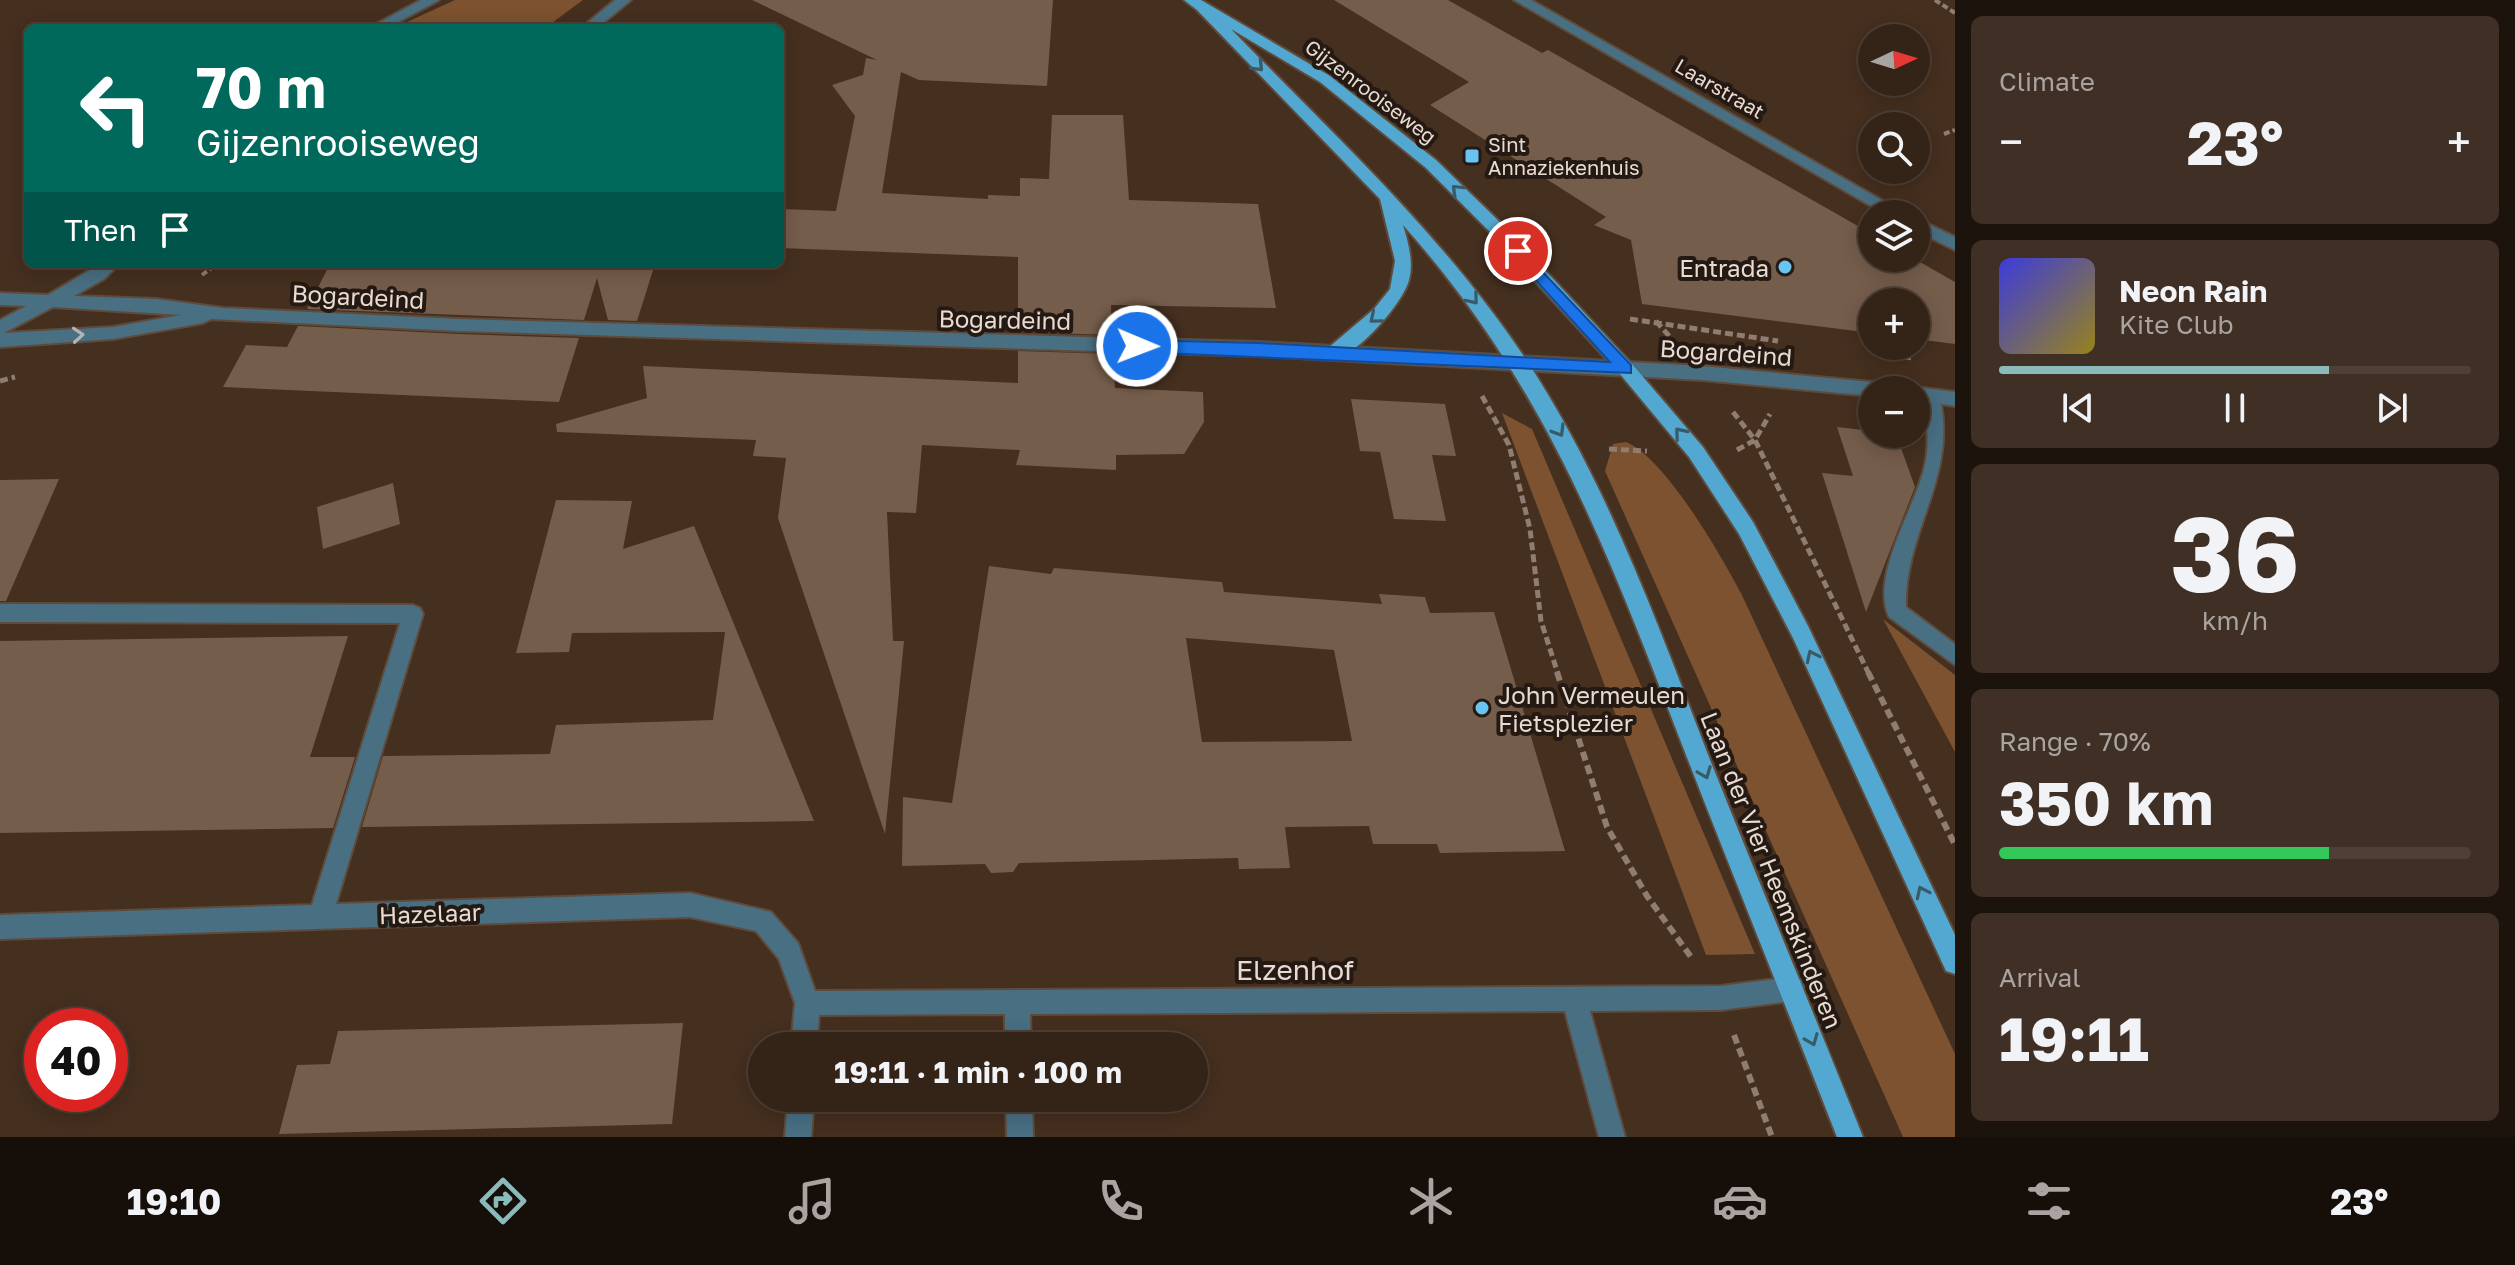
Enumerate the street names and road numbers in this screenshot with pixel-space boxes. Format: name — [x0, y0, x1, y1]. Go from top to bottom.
street label: Gijzenrooiseweg — [1301, 34, 1441, 148]
street label: Laarstraat — [1671, 53, 1769, 123]
street label: Bogardeind — [291, 278, 425, 314]
street label: Bogardeind — [938, 303, 1072, 335]
street label: Bogardeind — [1659, 333, 1793, 371]
street label: Laan der Vier Heemskinderen — [1695, 707, 1849, 1033]
street label: Hazelaar — [378, 897, 482, 929]
street label: Elzenhof — [1236, 953, 1354, 986]

